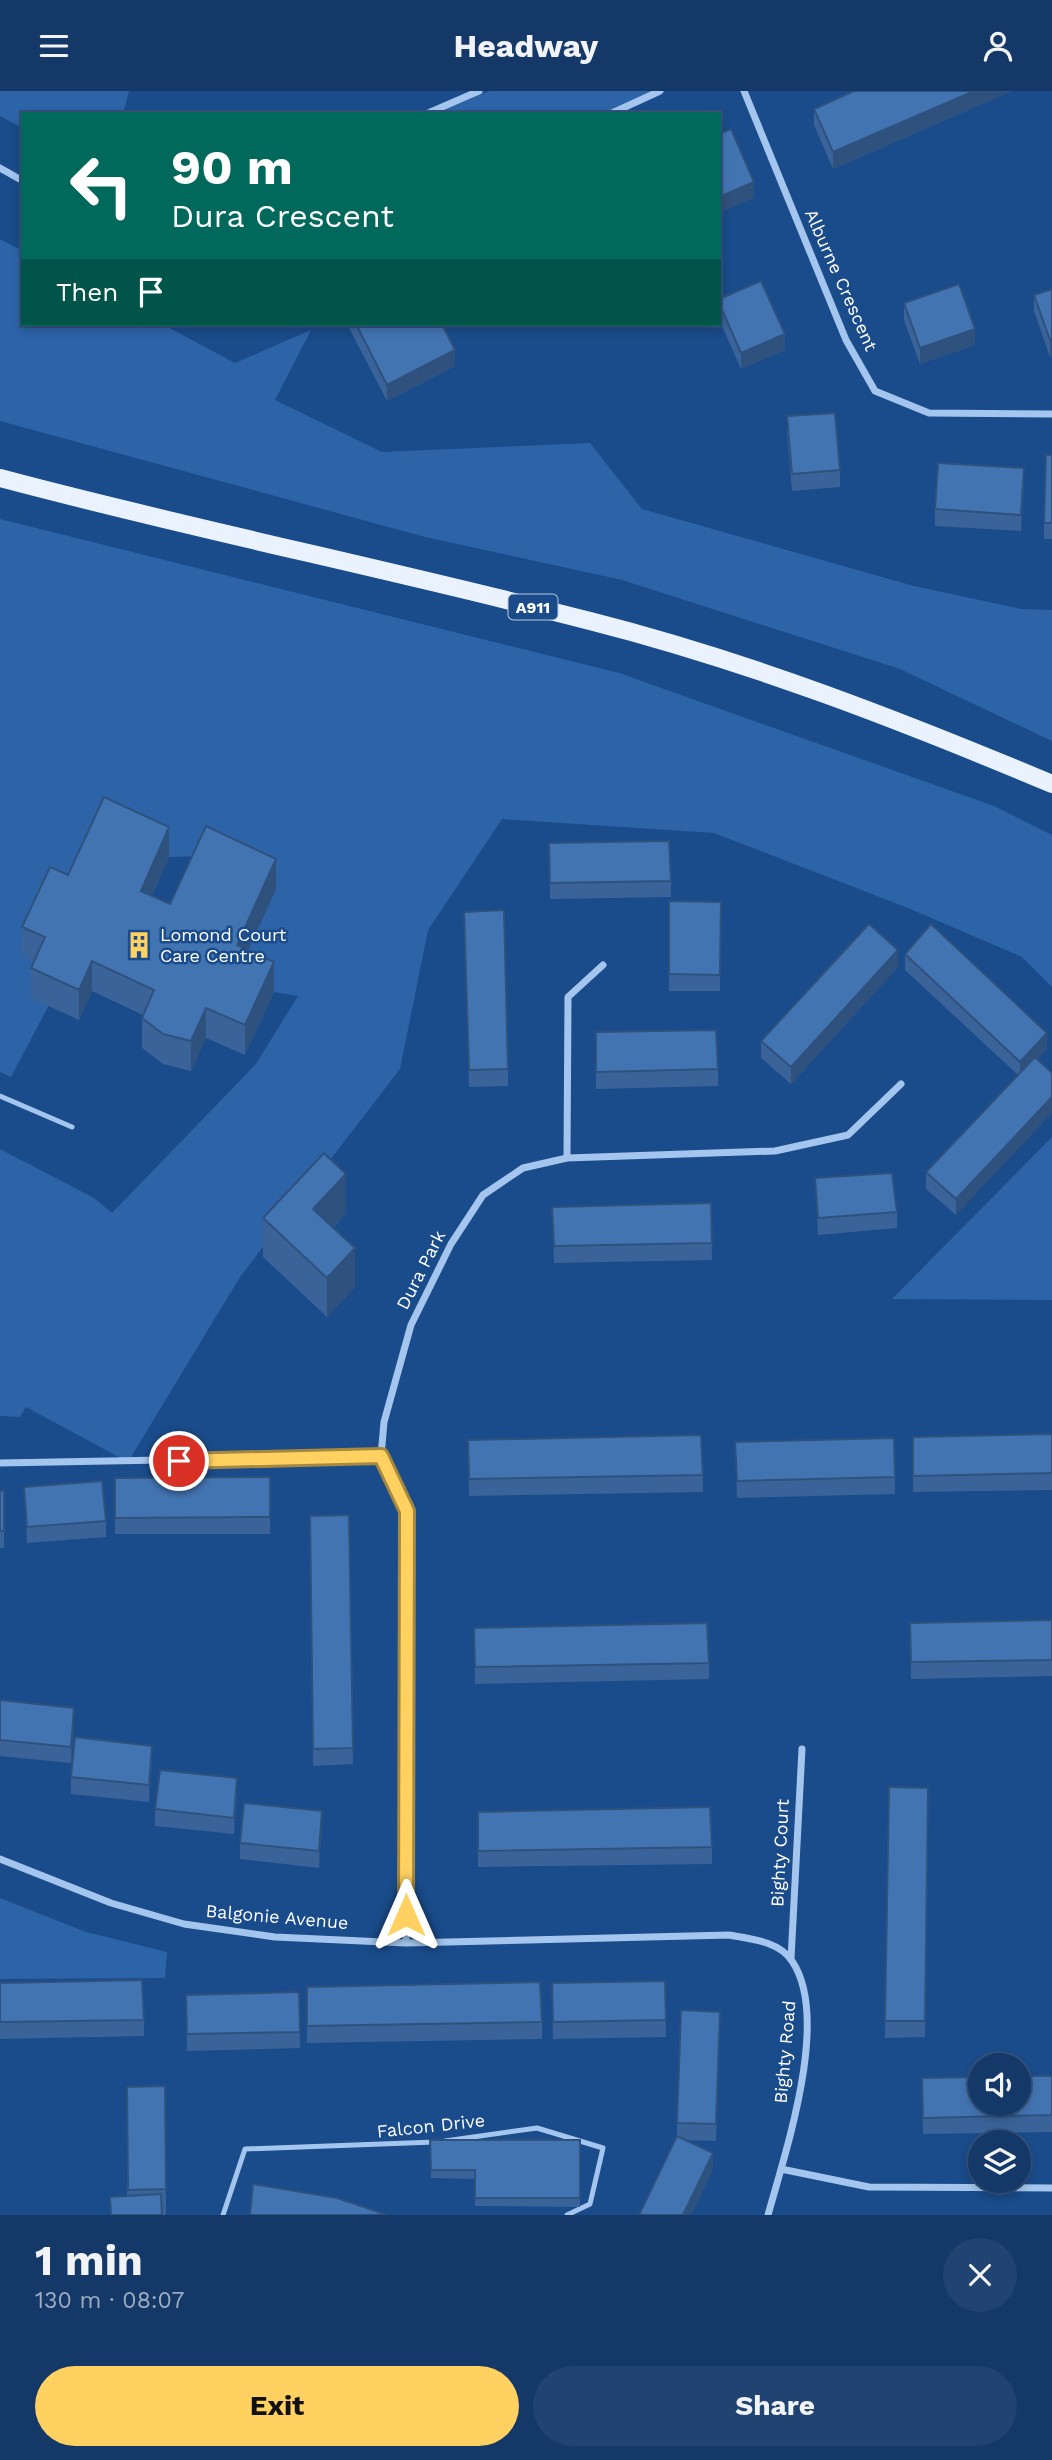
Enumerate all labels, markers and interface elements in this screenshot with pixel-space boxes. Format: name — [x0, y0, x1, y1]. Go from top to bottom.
icon: menu — [35, 27, 73, 65]
text: Headway — [454, 27, 598, 65]
icon: person — [979, 27, 1017, 65]
text: 90 m — [171, 138, 293, 196]
icon: left — [56, 140, 147, 231]
text: Dura Crescent — [171, 197, 394, 235]
street label: Alburne Crescent — [801, 206, 882, 354]
icon: arrive — [132, 273, 170, 311]
text: Then — [56, 277, 118, 307]
road number: A911 — [508, 594, 558, 619]
place label: Lomond Court Care Centre — [160, 924, 287, 966]
building icon: Lomond Court Care Centre — [124, 930, 154, 960]
street label: Dura Park — [392, 1227, 449, 1313]
pin — [149, 1431, 209, 1491]
icon: arrive — [160, 1442, 198, 1480]
street label: Bighty Court — [766, 1798, 793, 1908]
position arrow — [369, 1878, 443, 1952]
street label: Balgonie Avenue — [205, 1900, 349, 1933]
street label: Bighty Road — [770, 1999, 799, 2104]
map controls — [968, 2053, 1031, 2193]
button: sound — [968, 2053, 1031, 2116]
street label: Falcon Drive — [376, 2109, 486, 2142]
button: layers — [968, 2130, 1031, 2193]
text: 1 min — [35, 2236, 143, 2285]
button: close — [943, 2238, 1017, 2312]
text: 130 m · 08:07 — [35, 2287, 184, 2314]
button: Exit — [35, 2366, 519, 2446]
button: Share — [533, 2366, 1017, 2446]

